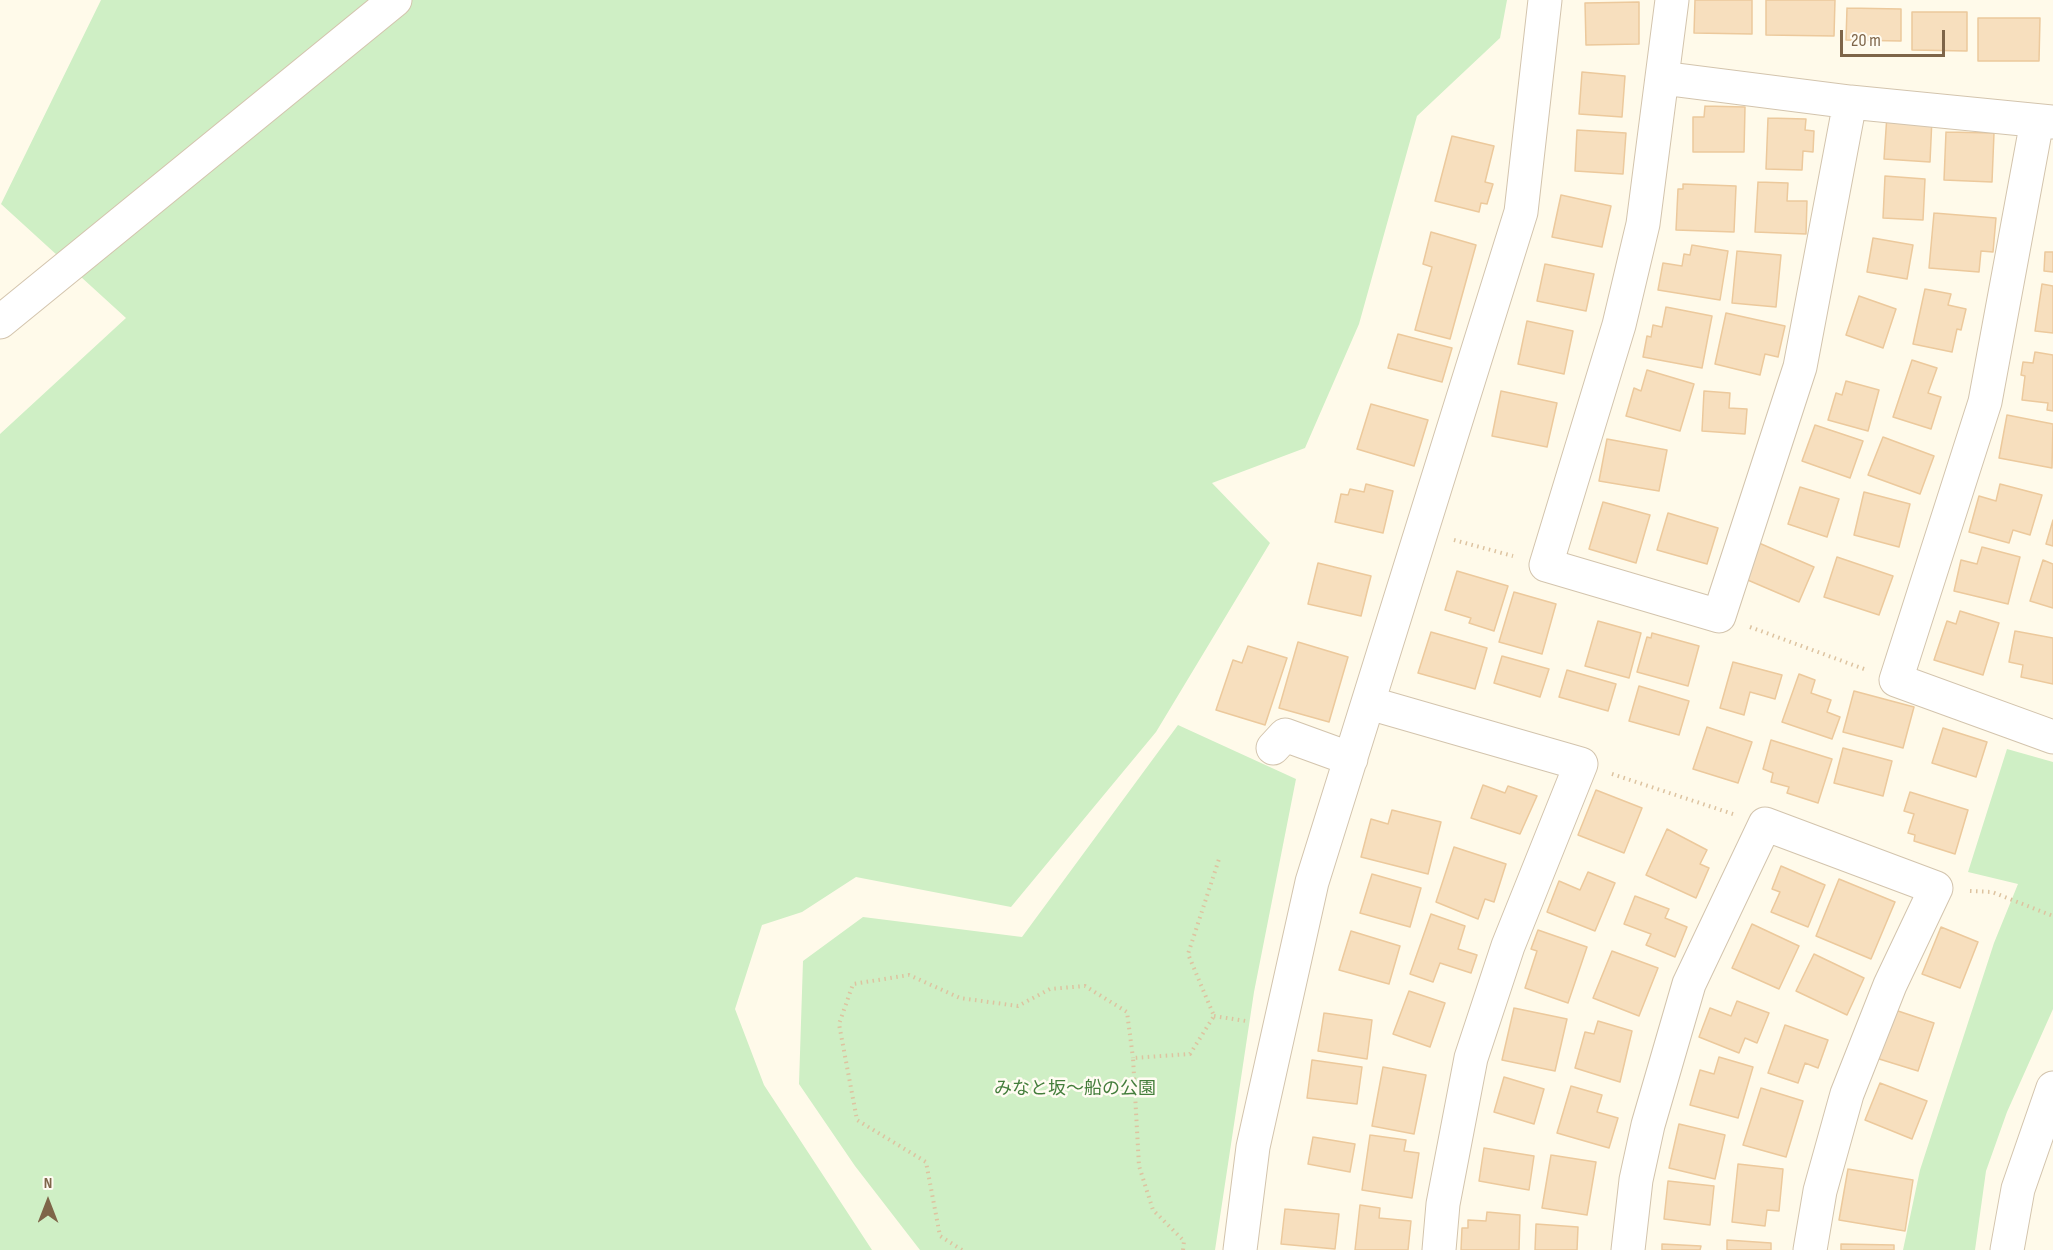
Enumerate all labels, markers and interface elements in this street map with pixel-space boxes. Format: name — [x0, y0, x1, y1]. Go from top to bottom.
scale bar — [1843, 18, 1948, 56]
text: 20 m — [1851, 30, 1881, 51]
park label: みなと坂〜船の公園 — [994, 1078, 1156, 1100]
north arrow — [18, 1172, 78, 1232]
text: N — [44, 1174, 52, 1193]

